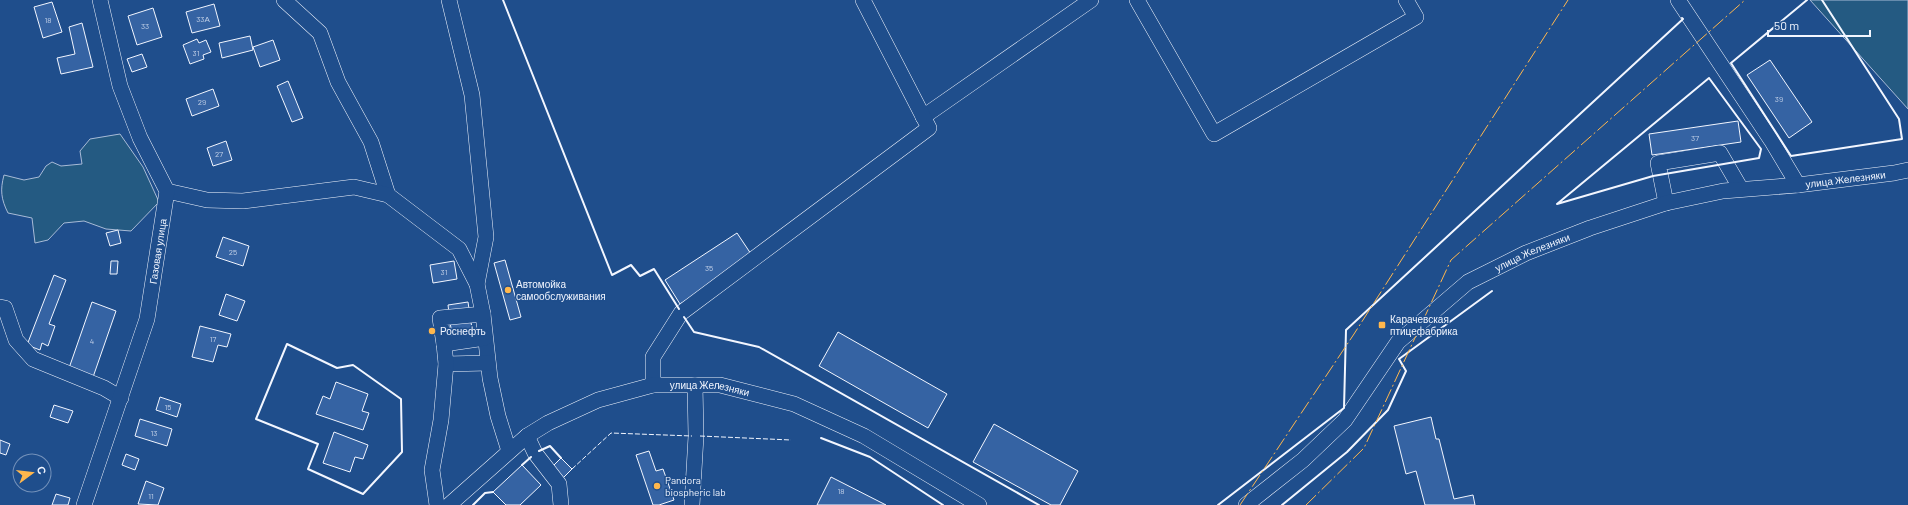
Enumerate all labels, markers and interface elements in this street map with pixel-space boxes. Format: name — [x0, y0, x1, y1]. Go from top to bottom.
scale bar — [1768, 12, 1870, 38]
house number: 33А — [196, 14, 210, 24]
house number: 18 — [45, 15, 51, 25]
text: 50 m — [1774, 18, 1799, 32]
house number: 33 — [141, 21, 149, 31]
house number: 31 — [193, 48, 200, 58]
house number: 39 — [1775, 94, 1783, 104]
house number: 29 — [198, 97, 206, 107]
house number: 37 — [1691, 133, 1699, 143]
house number: 27 — [215, 149, 223, 159]
street label: улица Железняки — [1805, 168, 1886, 190]
street label: Газовая улица — [147, 217, 169, 285]
street label: улица Железняки — [1493, 231, 1571, 274]
house number: 25 — [229, 247, 237, 257]
house number: 35 — [705, 263, 713, 273]
house number: 31 — [441, 267, 448, 277]
place label: Автомойка самообслуживания — [516, 278, 606, 302]
marker: Автомойка самообслуживания — [503, 285, 513, 295]
place label: Карачевская птицефабрика — [1390, 313, 1458, 337]
marker: Карачевская птицефабрика — [1377, 320, 1387, 330]
place label: Роснефть — [440, 325, 486, 337]
marker: Роснефть — [427, 326, 437, 336]
house number: 17 — [210, 334, 217, 344]
house number: 4 — [90, 336, 94, 346]
street label: улица Железняки — [670, 379, 751, 398]
house number: 15 — [165, 402, 171, 412]
house number: 13 — [151, 428, 157, 438]
north arrow — [12, 453, 52, 493]
text: С — [35, 465, 49, 476]
place label: Pandora biospheric lab — [665, 474, 726, 498]
marker: Pandora biospheric lab — [652, 481, 662, 491]
house number: 18 — [838, 486, 844, 496]
house number: 11 — [148, 491, 154, 501]

